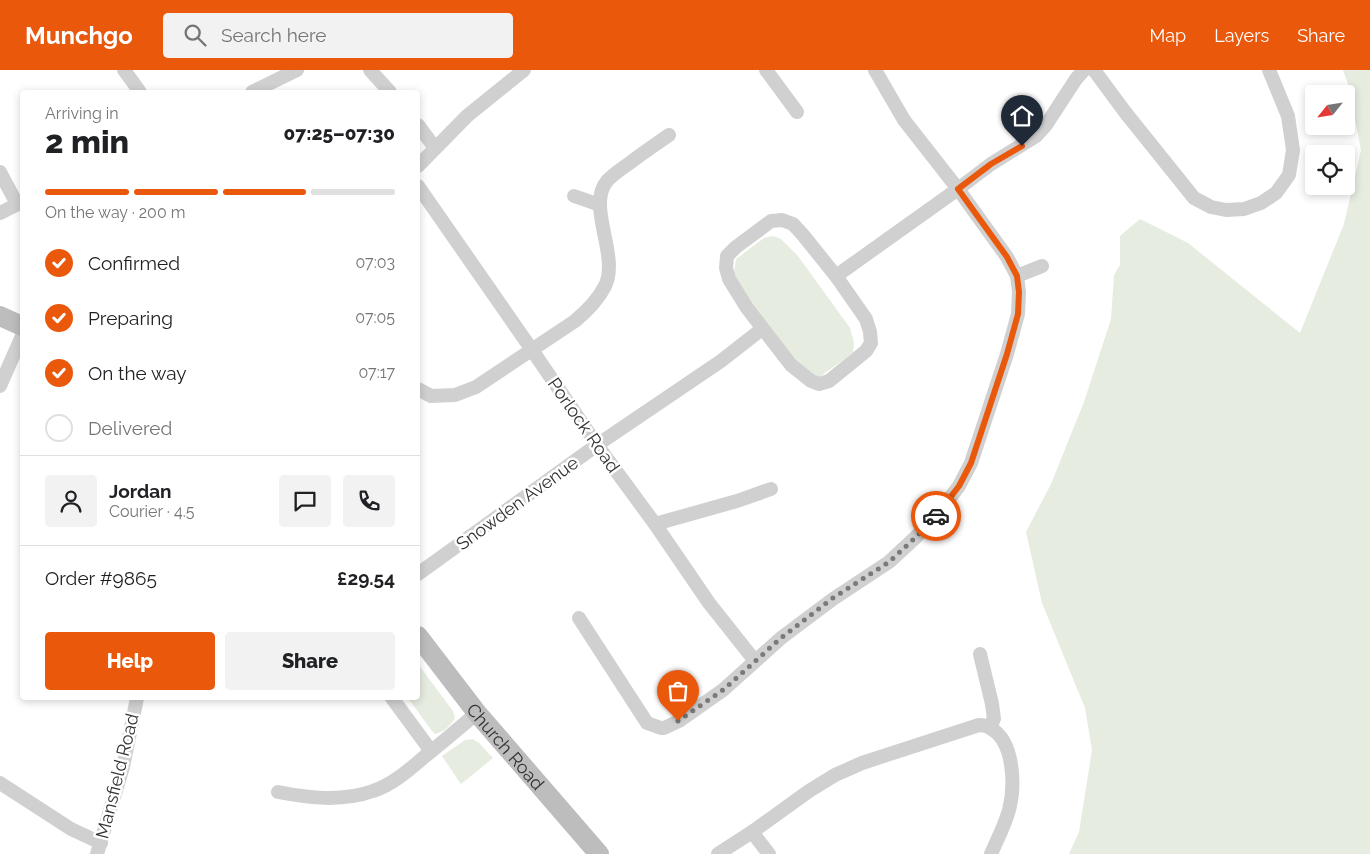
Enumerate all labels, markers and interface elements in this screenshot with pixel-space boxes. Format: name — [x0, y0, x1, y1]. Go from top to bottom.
search box — [163, 13, 513, 58]
text: Munchgo — [25, 21, 133, 50]
icon: search — [181, 21, 209, 49]
text: Search here — [221, 24, 326, 46]
text: Map — [1150, 25, 1186, 46]
text: Layers — [1214, 25, 1269, 46]
text: Share — [1297, 25, 1345, 46]
north arrow — [1305, 85, 1355, 135]
map controls — [1305, 85, 1355, 195]
pin — [1001, 95, 1043, 146]
icon: home — [1008, 102, 1036, 130]
text: Arriving in — [45, 104, 119, 123]
text: 07:25–07:30 — [284, 122, 395, 144]
text: 2 min — [45, 123, 129, 160]
button: locate — [1305, 145, 1355, 195]
text: On the way · 200 m — [45, 203, 185, 222]
icon: check — [45, 249, 73, 277]
text: Confirmed — [88, 252, 180, 274]
text: 07:03 — [355, 253, 395, 272]
icon: check — [45, 304, 73, 332]
text: Preparing — [88, 307, 173, 329]
text: 07:05 — [355, 308, 395, 327]
icon: check — [45, 359, 73, 387]
text: On the way — [88, 362, 187, 384]
text: 07:17 — [358, 363, 395, 382]
street label: Porlock Road — [544, 374, 624, 476]
text: Delivered — [88, 417, 172, 439]
street label: Snowden Avenue — [452, 451, 582, 554]
button: person — [45, 475, 97, 527]
button: chat — [279, 475, 331, 527]
button: phone — [343, 475, 395, 527]
text: Jordan — [109, 480, 172, 502]
courier — [911, 491, 961, 541]
text: Courier · 4.5 — [109, 502, 194, 521]
icon: car — [922, 502, 950, 530]
text: Order #9865 — [45, 567, 157, 589]
text: £29.54 — [337, 567, 395, 589]
button: Help — [45, 632, 215, 690]
button: Share — [225, 632, 395, 690]
pin — [657, 670, 699, 721]
icon: bag — [664, 677, 692, 705]
street label: Church Road — [463, 699, 549, 794]
street label: Mansfield Road — [91, 711, 143, 841]

